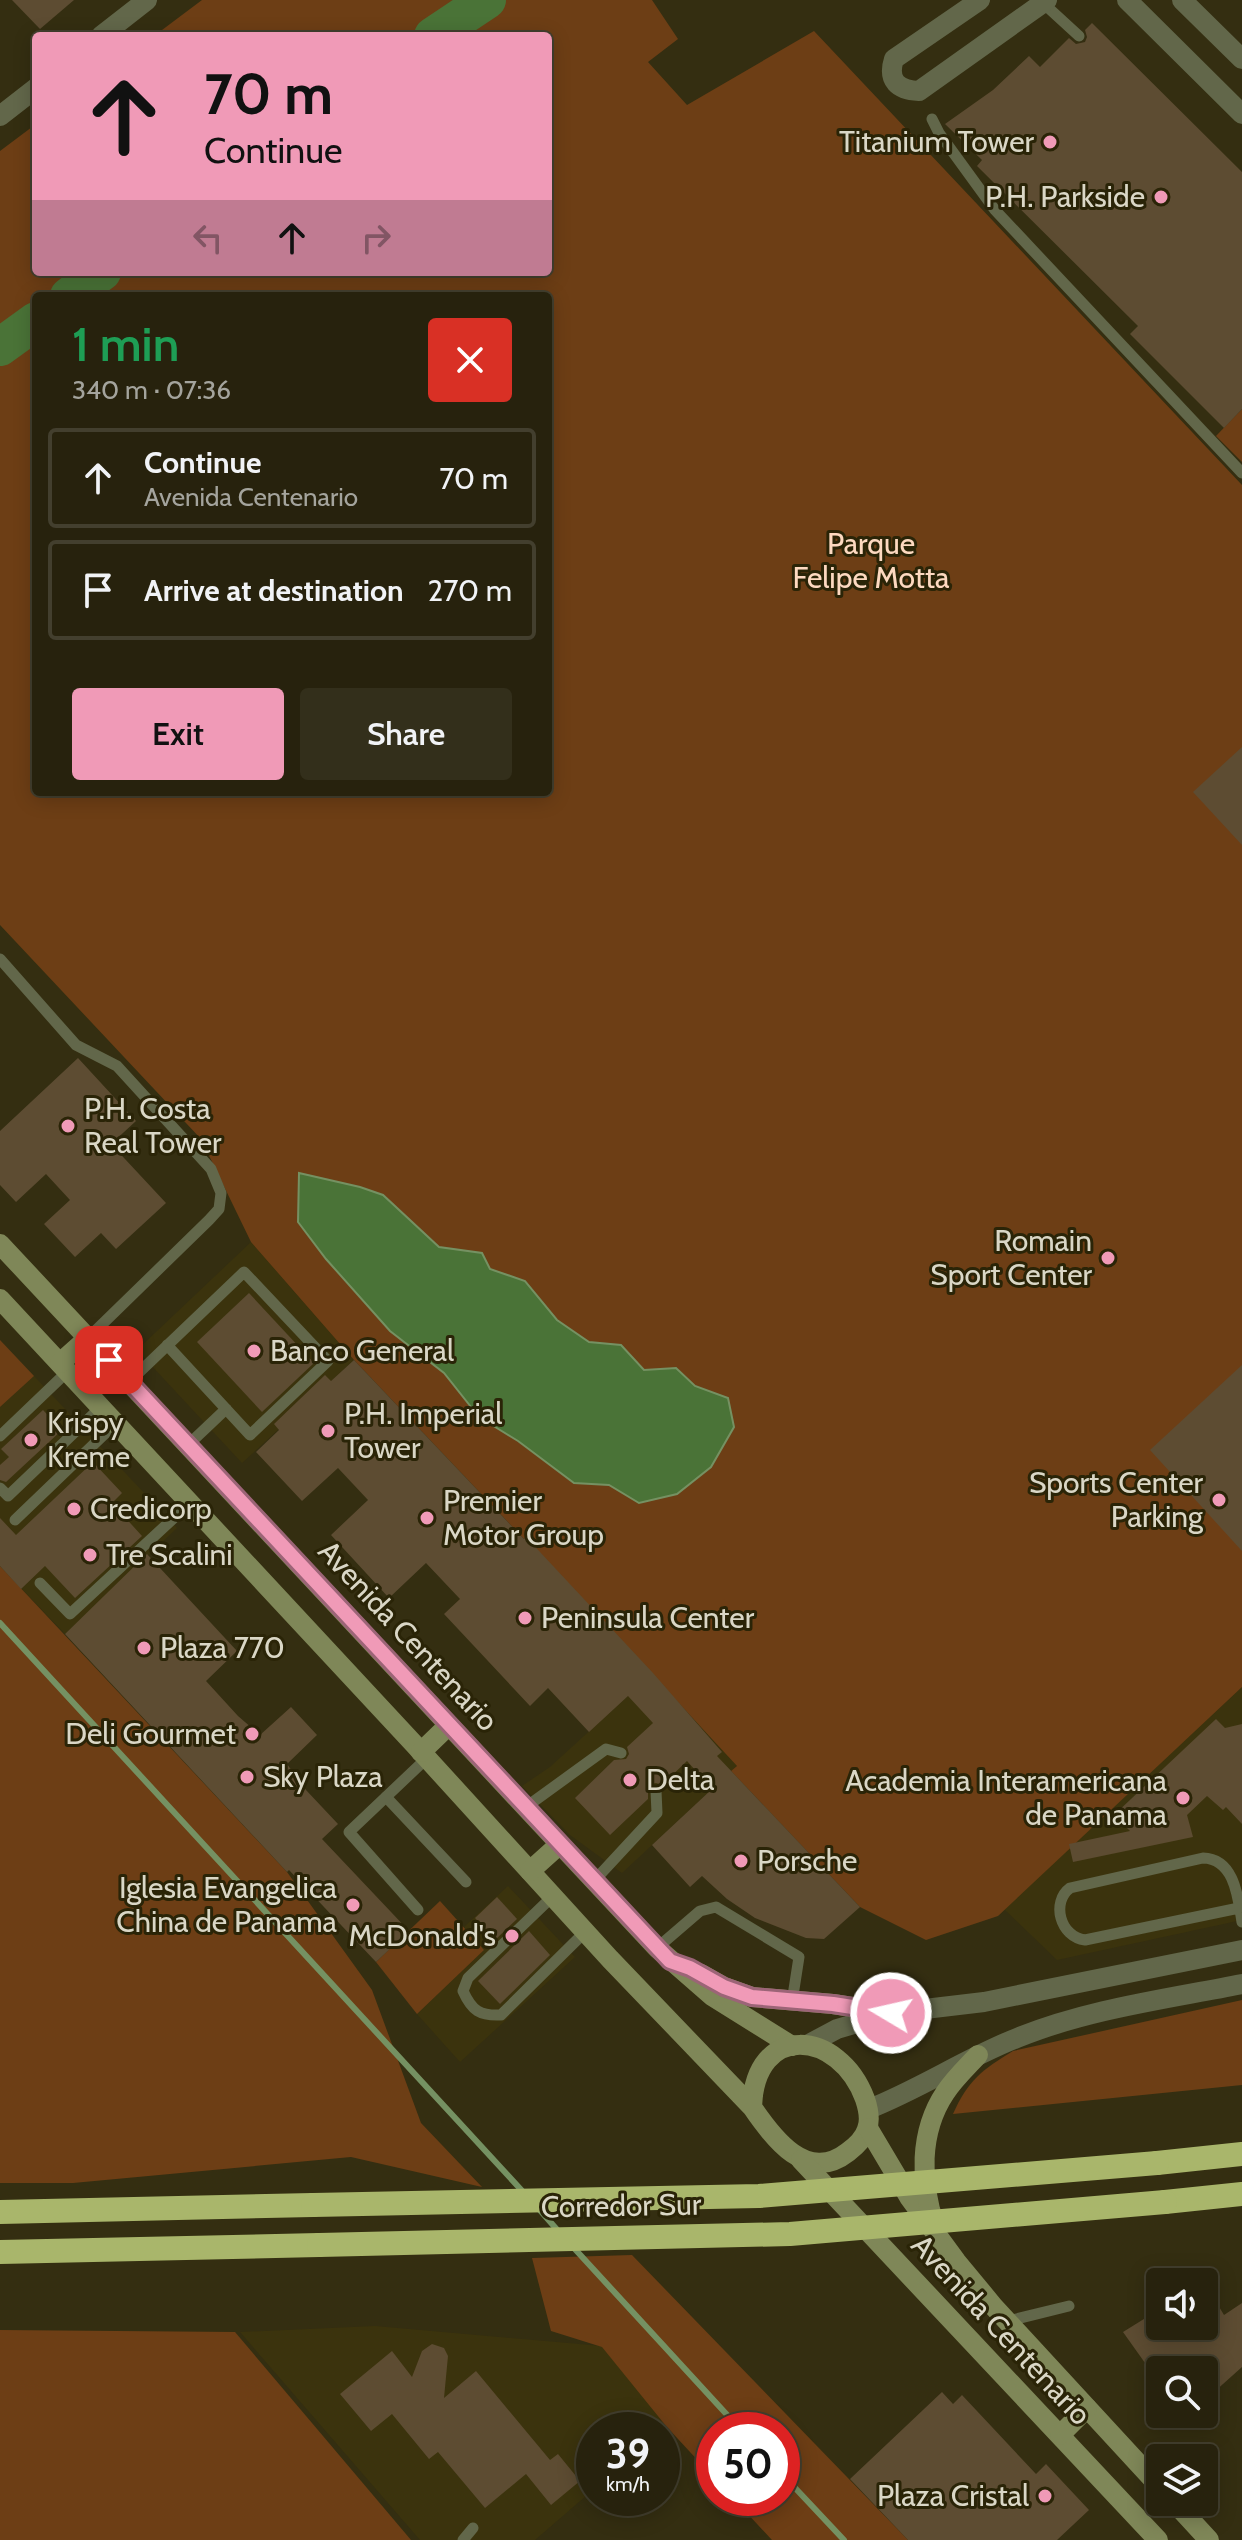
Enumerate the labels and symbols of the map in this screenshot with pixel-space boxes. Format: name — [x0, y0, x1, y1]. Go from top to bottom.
place label: Titanium Tower — [839, 123, 1035, 160]
marker: Titanium Tower — [1041, 133, 1059, 151]
place label: P.H. Parkside — [985, 178, 1145, 215]
marker: P.H. Parkside — [1152, 188, 1170, 206]
park label: Parque Felipe Motta — [793, 525, 950, 596]
place label: P.H. Costa Real Tower — [84, 1090, 222, 1161]
marker: P.H. Costa Real Tower — [59, 1117, 77, 1135]
place label: Romain Sport Center — [930, 1222, 1093, 1293]
marker: Romain Sport Center — [1099, 1249, 1117, 1267]
pin — [75, 1326, 143, 1394]
place label: Banco General — [270, 1332, 454, 1369]
marker: Banco General — [245, 1342, 263, 1360]
place label: P.H. Imperial Tower — [344, 1395, 502, 1466]
place label: Krispy Kreme — [47, 1404, 130, 1475]
marker: P.H. Imperial Tower — [319, 1422, 337, 1440]
marker: Krispy Kreme — [22, 1431, 40, 1449]
place label: Sports Center Parking — [1029, 1464, 1204, 1535]
place label: Premier Motor Group — [443, 1482, 604, 1553]
place label: Credicorp — [90, 1490, 212, 1527]
marker: Sports Center Parking — [1210, 1491, 1228, 1509]
marker: Credicorp — [65, 1500, 83, 1518]
marker: Premier Motor Group — [418, 1509, 436, 1527]
street label: Avenida Centenario — [311, 1533, 506, 1739]
place label: Tre Scalini — [106, 1536, 233, 1573]
marker: Tre Scalini — [81, 1546, 99, 1564]
place label: Peninsula Center — [541, 1599, 755, 1636]
marker: Peninsula Center — [516, 1609, 534, 1627]
place label: Plaza 770 — [160, 1629, 285, 1666]
marker: Plaza 770 — [135, 1639, 153, 1657]
place label: Deli Gourmet — [65, 1715, 236, 1752]
marker: Deli Gourmet — [243, 1725, 261, 1743]
place label: Sky Plaza — [263, 1758, 383, 1795]
place label: Delta — [646, 1761, 715, 1798]
place label: Academia Interamericana de Panama — [845, 1762, 1168, 1833]
marker: Sky Plaza — [238, 1768, 256, 1786]
marker: Delta — [621, 1771, 639, 1789]
marker: Academia Interamericana de Panama — [1174, 1789, 1192, 1807]
place label: Porsche — [757, 1842, 857, 1879]
marker: Porsche — [732, 1852, 750, 1870]
place label: Iglesia Evangelica China de Panama — [116, 1869, 338, 1940]
marker: Iglesia Evangelica China de Panama — [344, 1896, 362, 1914]
place label: McDonald's — [349, 1917, 496, 1954]
marker: McDonald's — [503, 1927, 521, 1945]
position arrow — [849, 1971, 933, 2055]
street label: Corredor Sur — [540, 2186, 702, 2225]
street label: Avenida Centenario — [904, 2227, 1099, 2433]
speed limit sign: 50 — [696, 2412, 800, 2516]
place label: Plaza Cristal — [877, 2477, 1029, 2514]
marker: Plaza Cristal — [1036, 2487, 1054, 2505]

